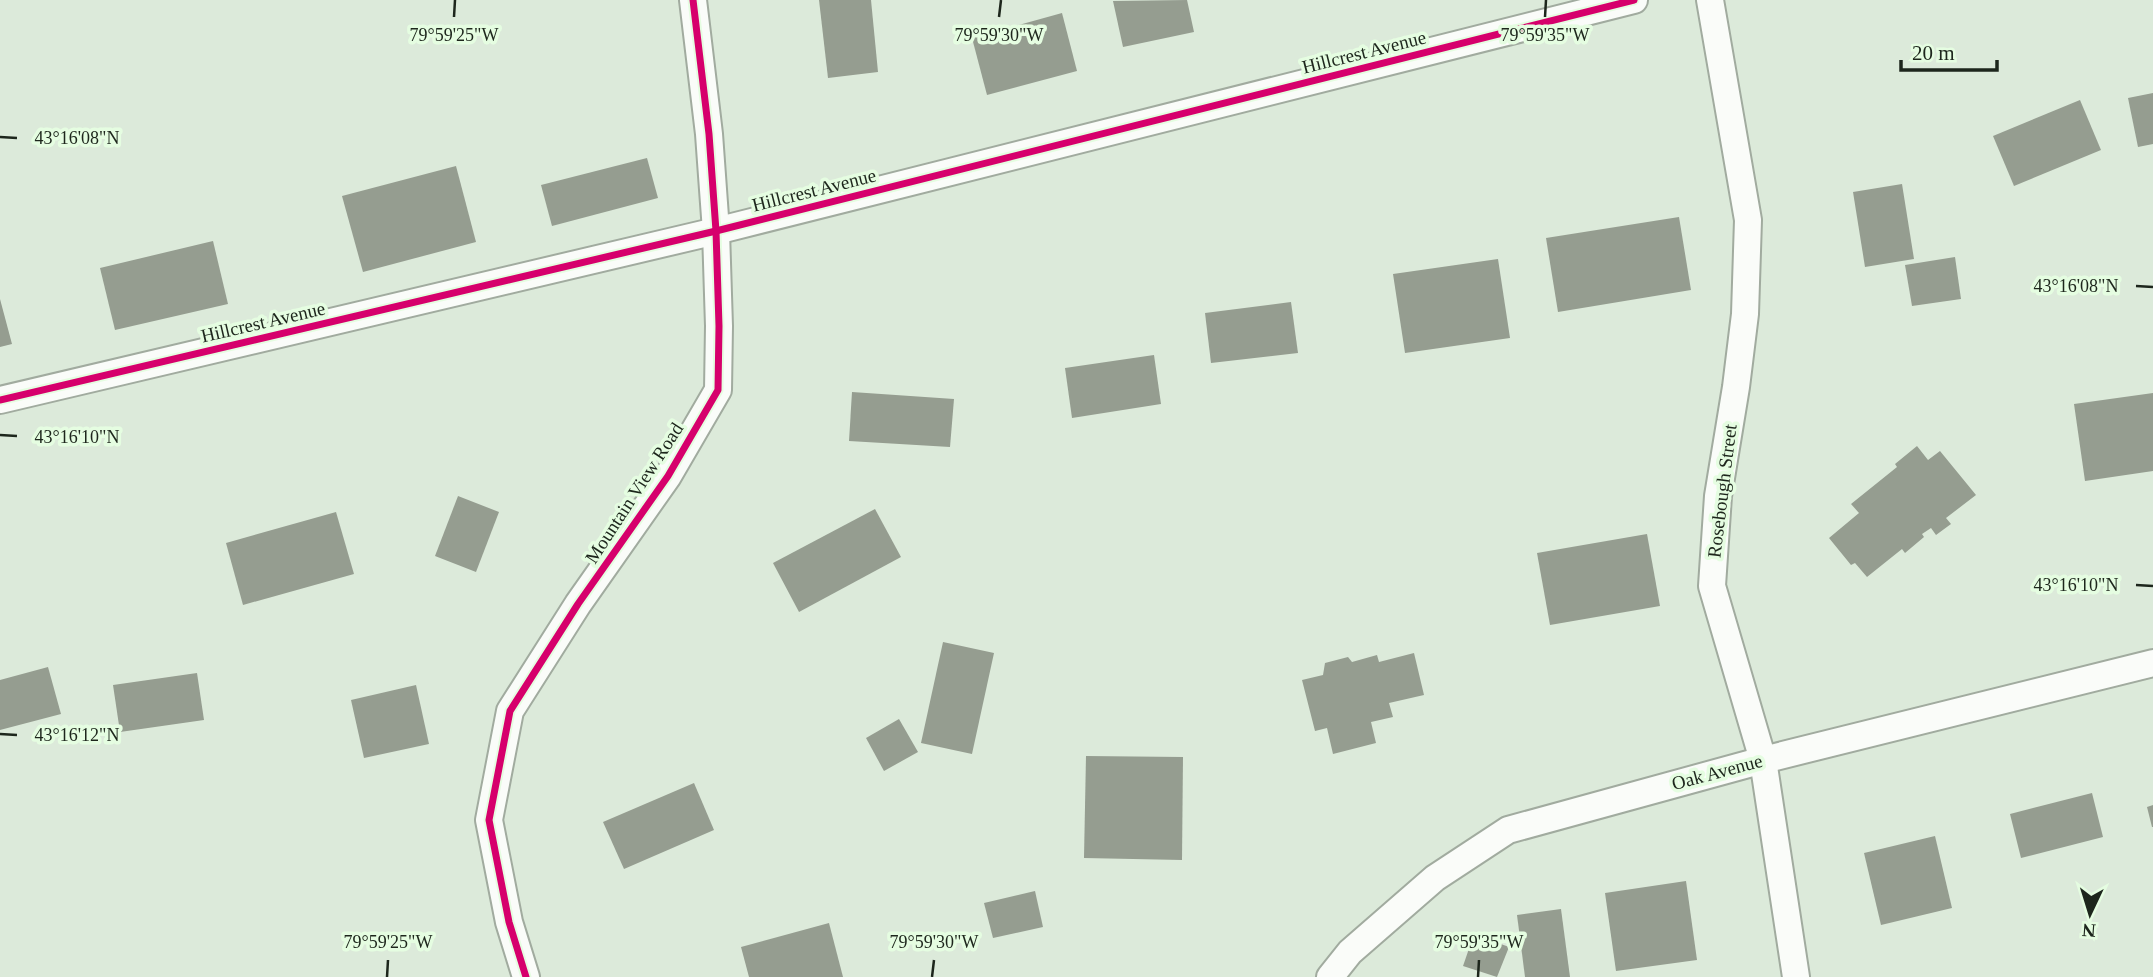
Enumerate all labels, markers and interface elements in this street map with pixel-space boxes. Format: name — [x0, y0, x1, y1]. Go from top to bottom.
text: 79°59'25"W — [410, 25, 498, 45]
text: 79°59'30"W — [955, 25, 1043, 45]
text: 79°59'35"W — [1501, 25, 1589, 45]
street label: Hillcrest Avenue — [1300, 26, 1428, 78]
scale bar — [1901, 28, 1997, 72]
text: 20 m — [1912, 41, 1955, 65]
text: 43°16'08"N — [35, 128, 119, 148]
street label: Hillcrest Avenue — [750, 164, 878, 216]
text: 43°16'08"N — [2034, 276, 2118, 296]
street label: Hillcrest Avenue — [199, 298, 327, 346]
street label: Mountain View Road — [581, 418, 688, 567]
street label: Rosebough Street — [1703, 422, 1741, 559]
text: 43°16'10"N — [35, 427, 119, 447]
text: 43°16'10"N — [2034, 575, 2118, 595]
text: 43°16'12"N — [35, 725, 119, 745]
street label: Oak Avenue — [1669, 750, 1765, 794]
north arrow — [2055, 879, 2125, 949]
text: N — [2081, 919, 2096, 941]
text: 79°59'25"W — [344, 932, 432, 952]
text: 79°59'30"W — [890, 932, 978, 952]
text: 79°59'35"W — [1435, 932, 1523, 952]

